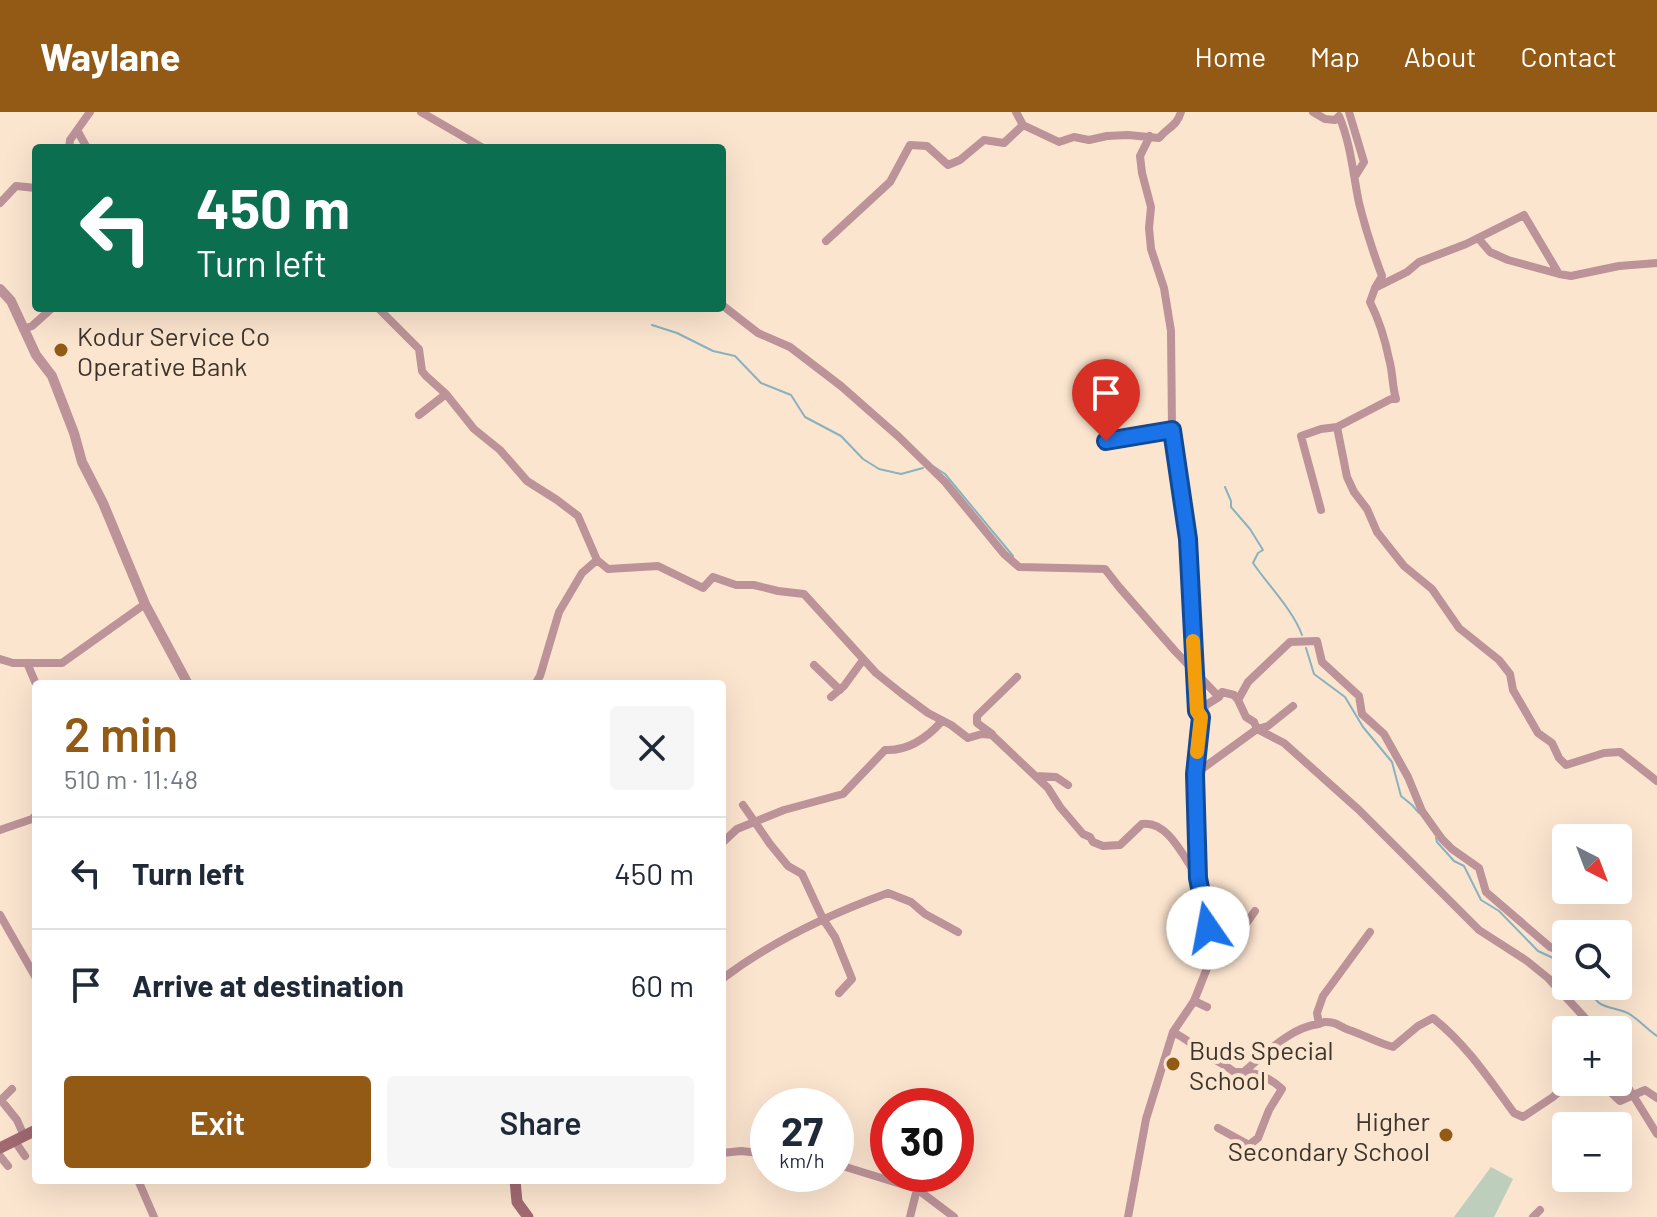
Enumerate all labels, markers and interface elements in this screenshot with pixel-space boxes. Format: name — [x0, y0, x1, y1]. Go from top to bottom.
text: Waylane — [40, 33, 181, 79]
text: Home — [1195, 39, 1266, 73]
text: Map — [1310, 39, 1360, 73]
text: About — [1404, 39, 1476, 73]
text: Contact — [1520, 39, 1617, 73]
text: 450 m — [196, 173, 350, 240]
icon: left — [64, 176, 168, 280]
text: Turn left — [196, 241, 327, 284]
place label: Kodur Service Co Operative Bank — [77, 320, 270, 381]
marker: Kodur Service Co Operative Bank — [52, 341, 70, 359]
pin — [1072, 359, 1140, 441]
icon: arrive — [1084, 371, 1128, 415]
text: 2 min — [64, 704, 178, 762]
button: close — [610, 706, 694, 790]
text: 510 m · 11:48 — [64, 763, 198, 794]
north arrow — [1552, 824, 1632, 904]
map controls — [1552, 824, 1632, 1192]
icon: left — [64, 851, 108, 895]
text: Turn left — [132, 855, 245, 891]
text: 450 m — [614, 855, 694, 891]
position arrow — [1166, 886, 1250, 970]
button: search — [1552, 920, 1632, 1000]
icon: arrive — [64, 963, 108, 1007]
text: Arrive at destination — [132, 967, 404, 1003]
text: 60 m — [631, 967, 694, 1003]
button: + — [1552, 1016, 1632, 1096]
place label: Buds Special School — [1189, 1034, 1333, 1095]
marker: Buds Special School — [1164, 1055, 1182, 1073]
button: Exit — [64, 1076, 371, 1168]
button: Share — [387, 1076, 694, 1168]
speed limit sign: 30 — [870, 1088, 974, 1192]
place label: Higher Secondary School — [1228, 1105, 1431, 1166]
text: 27 — [781, 1106, 823, 1154]
button: − — [1552, 1112, 1632, 1192]
marker: Higher Secondary School — [1437, 1126, 1455, 1144]
text: km/h — [779, 1148, 825, 1172]

